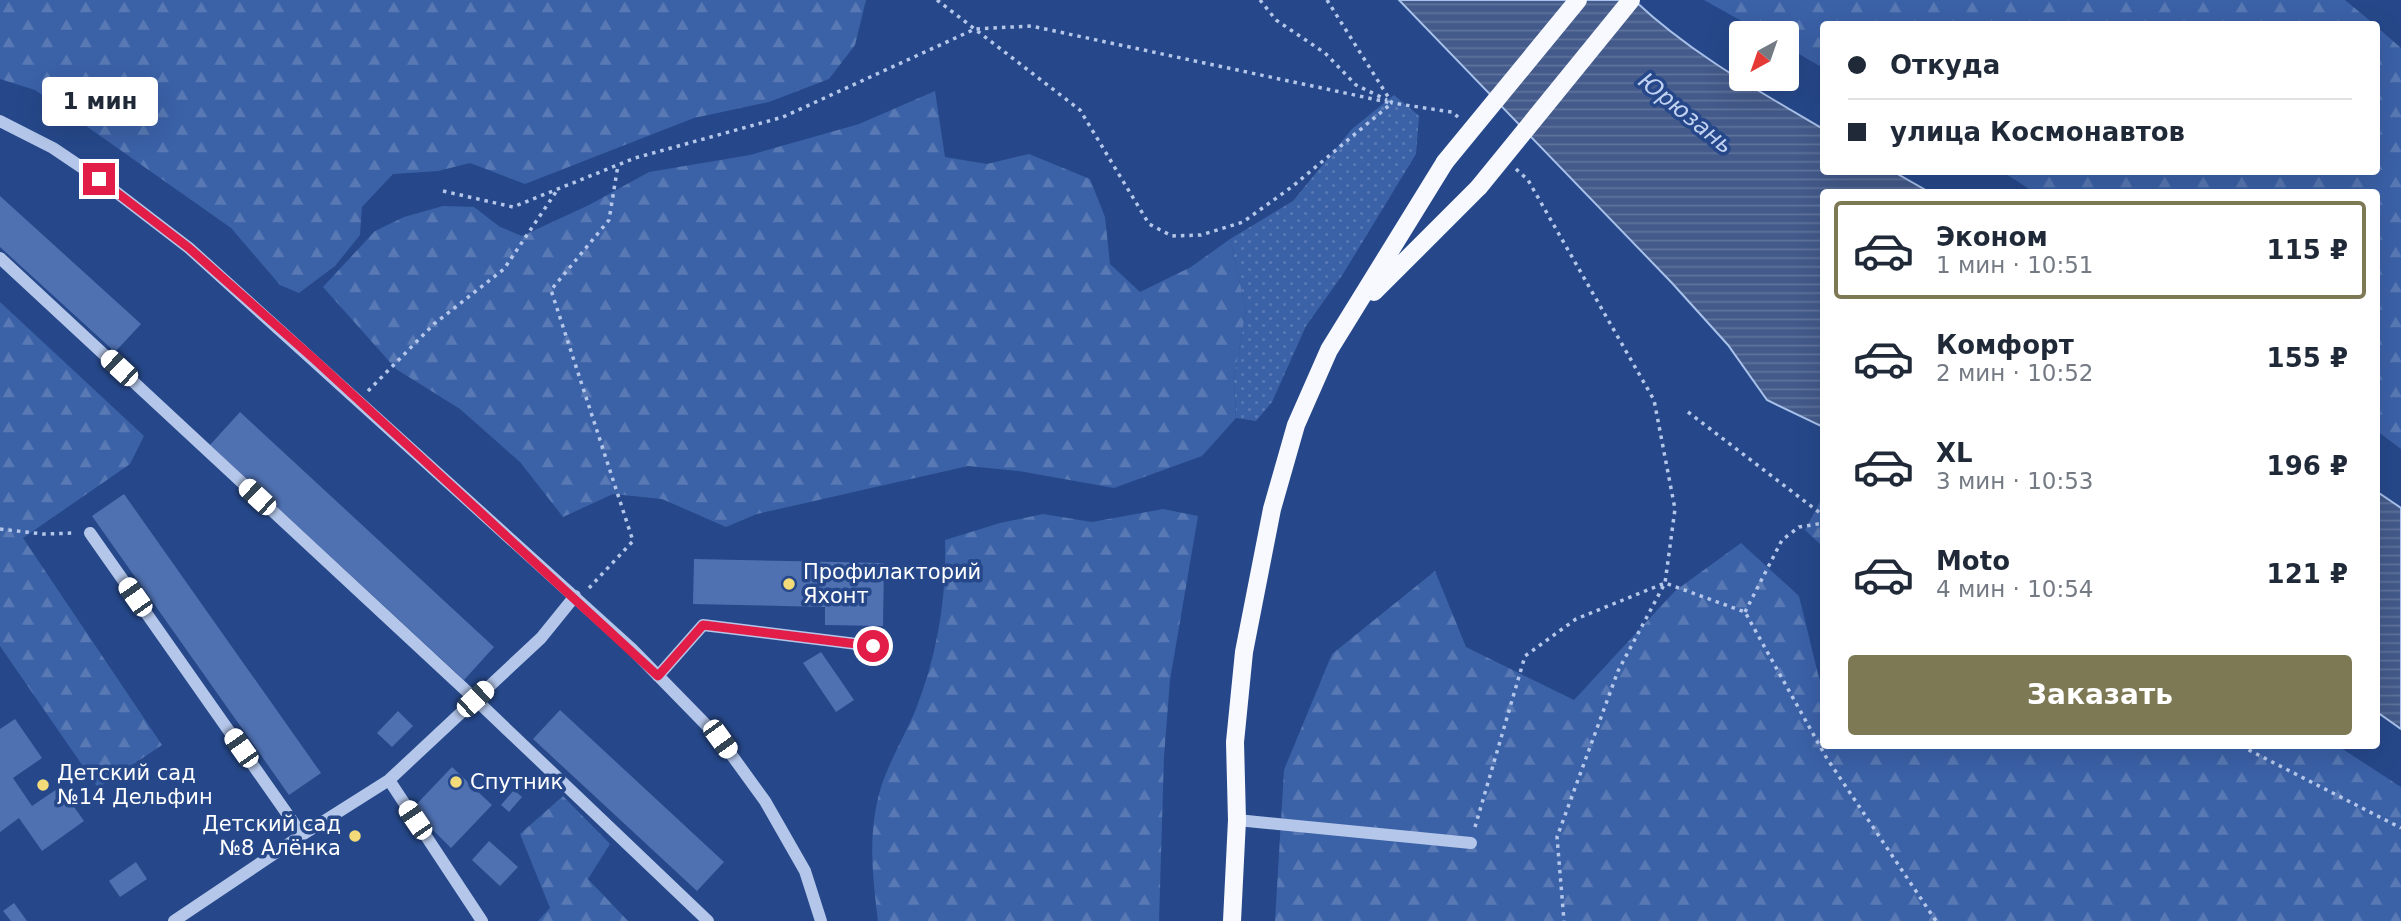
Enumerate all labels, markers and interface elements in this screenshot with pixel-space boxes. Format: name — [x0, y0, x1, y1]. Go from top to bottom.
north arrow — [1729, 21, 1799, 91]
map controls — [1729, 21, 1799, 91]
text: Откуда — [1890, 50, 2000, 80]
water label: Юрюзань — [1634, 67, 1738, 159]
callout: 1 мин — [41, 78, 157, 127]
text: 1 мин — [63, 88, 137, 114]
text: улица Космонавтов — [1890, 117, 2185, 147]
route end — [83, 163, 115, 195]
icon: car — [1852, 219, 1915, 282]
text: Эконом — [1936, 222, 2048, 252]
text: 115 ₽ — [2267, 235, 2348, 265]
text: 1 мин · 10:51 — [1936, 252, 2094, 278]
icon: car — [1852, 327, 1915, 390]
text: Комфорт — [1936, 330, 2074, 360]
text: 155 ₽ — [2267, 343, 2348, 373]
car — [97, 346, 142, 390]
text: 2 мин · 10:52 — [1936, 360, 2094, 386]
icon: car — [1852, 435, 1915, 498]
text: XL — [1936, 438, 1973, 468]
text: 196 ₽ — [2267, 451, 2348, 481]
text: 3 мин · 10:53 — [1936, 468, 2094, 494]
car — [235, 475, 280, 519]
icon: car — [1852, 543, 1915, 606]
text: Moto — [1936, 546, 2010, 576]
text: 121 ₽ — [2267, 559, 2348, 589]
place label: Профилакторий Яхонт — [803, 560, 981, 608]
car — [115, 574, 156, 620]
marker: Профилакторий Яхонт — [781, 576, 797, 592]
text: 4 мин · 10:54 — [1936, 576, 2094, 602]
route start — [857, 630, 889, 662]
button: Заказать — [1848, 655, 2352, 735]
car — [453, 677, 498, 721]
car — [700, 716, 741, 762]
car — [221, 725, 262, 771]
place label: Детский сад №14 Дельфин — [57, 761, 213, 809]
place label: Спутник — [470, 770, 563, 794]
marker: Спутник — [448, 774, 464, 790]
marker: Детский сад №14 Дельфин — [35, 777, 51, 793]
car — [395, 797, 436, 843]
place label: Детский сад №8 Алёнка — [202, 812, 341, 860]
marker: Детский сад №8 Алёнка — [347, 828, 363, 844]

